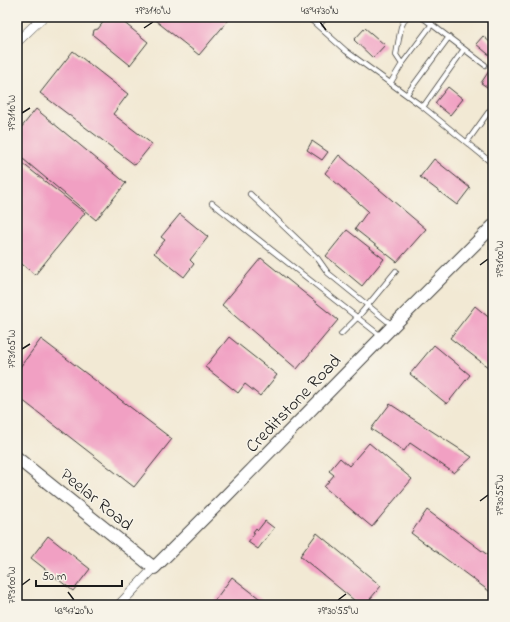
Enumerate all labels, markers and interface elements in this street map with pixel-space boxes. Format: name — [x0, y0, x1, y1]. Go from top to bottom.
text: 79°31'10"W — [135, 4, 171, 19]
text: 43°47'30"N — [301, 4, 339, 19]
text: 79°31'10"W — [5, 95, 20, 131]
text: 79°31'00"W — [493, 240, 508, 277]
text: 79°31'05"W — [5, 330, 20, 368]
street label: Creditstone Road — [241, 349, 348, 459]
street label: Peelar Road — [54, 463, 138, 538]
text: 79°30'55"W — [493, 474, 508, 515]
scale bar — [36, 562, 122, 588]
text: 79°31'00"W — [5, 566, 20, 603]
text: 50 m — [42, 568, 66, 586]
text: 43°47'20"N — [55, 604, 94, 619]
text: 79°30'55"W — [318, 604, 359, 619]

